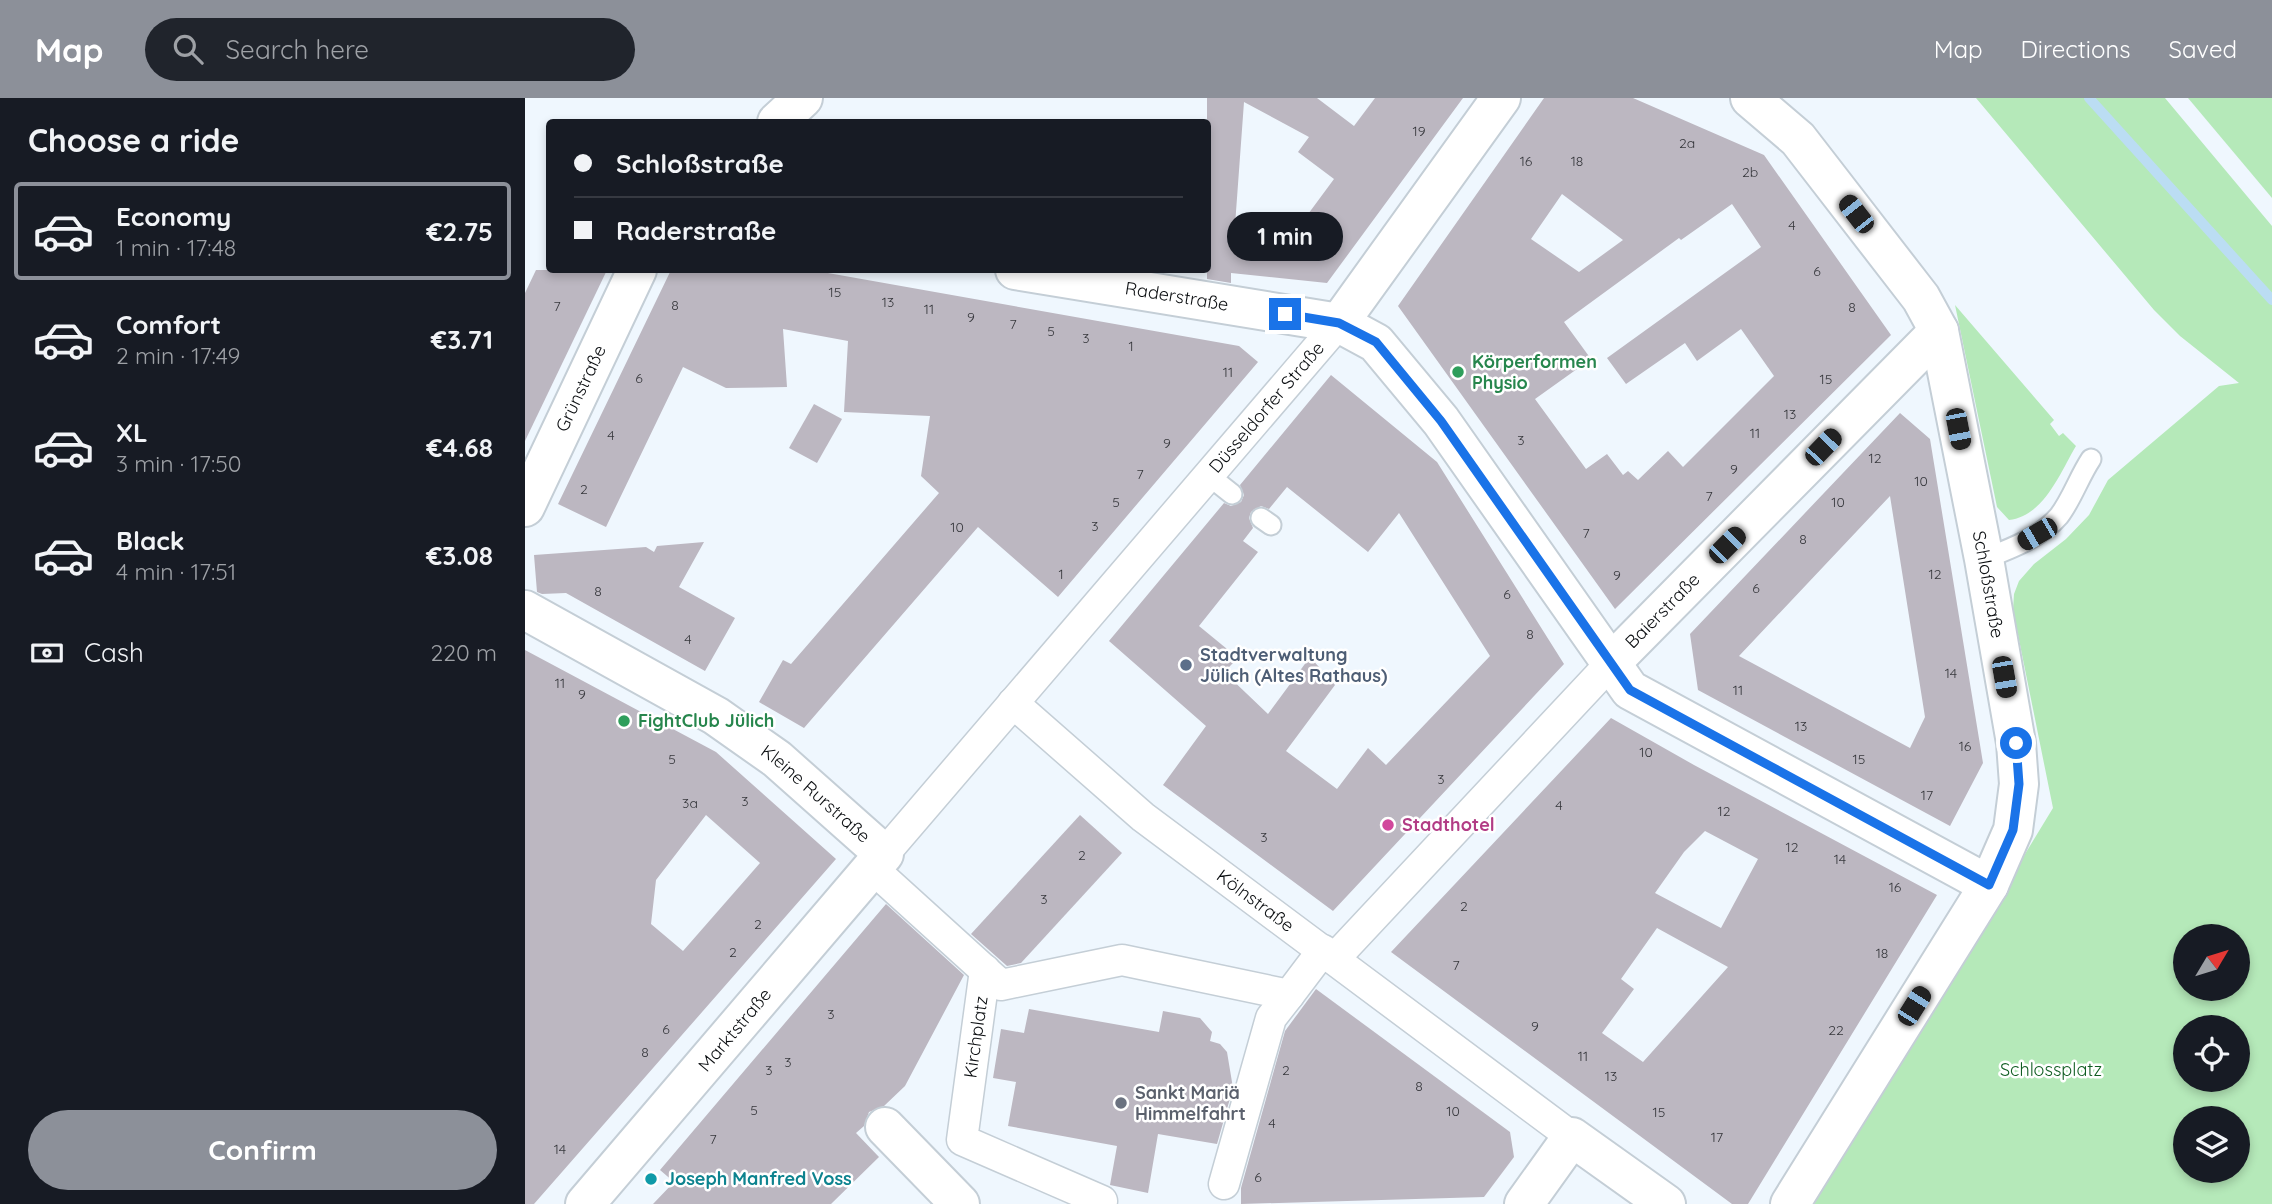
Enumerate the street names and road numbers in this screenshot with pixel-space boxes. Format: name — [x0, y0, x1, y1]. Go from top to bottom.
street label: Raderstraße — [1124, 276, 1230, 316]
street label: Düsseldorfer Straße — [1204, 337, 1329, 478]
street label: Grünstraße — [550, 341, 611, 435]
street label: Schloßstraße — [1968, 529, 2010, 640]
street label: Baierstraße — [1620, 568, 1704, 653]
street label: Kleine Rurstraße — [757, 739, 875, 848]
street label: Kölnstraße — [1212, 864, 1299, 937]
street label: Marktstraße — [693, 983, 776, 1076]
street label: Kirchplatz — [958, 994, 993, 1080]

